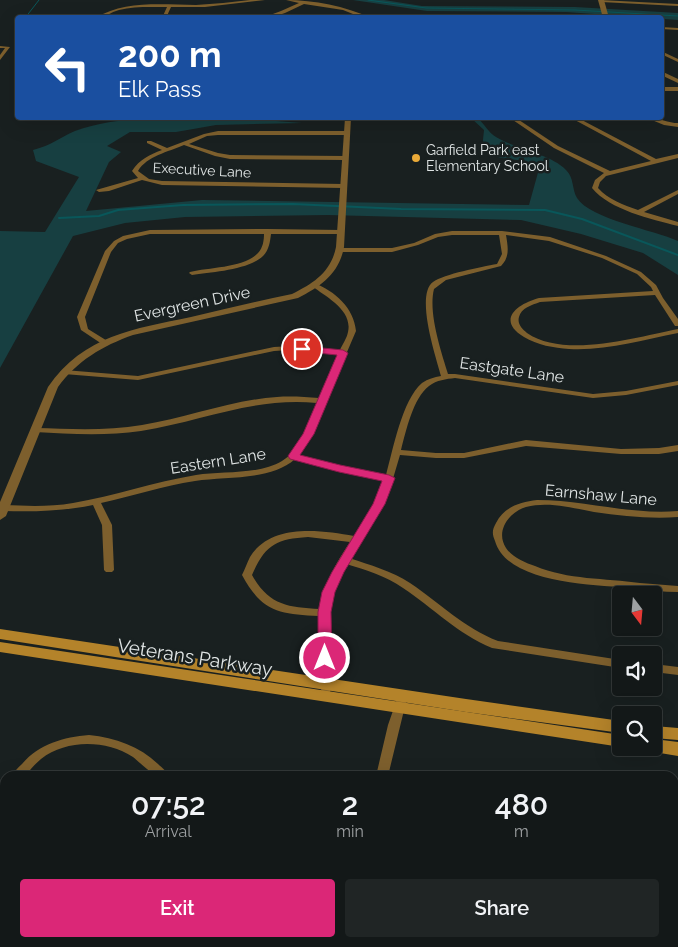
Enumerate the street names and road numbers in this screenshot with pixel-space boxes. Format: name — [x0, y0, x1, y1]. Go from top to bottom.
street label: Executive Lane — [152, 159, 252, 181]
street label: Evergreen Drive — [132, 282, 252, 326]
street label: Eastgate Lane — [458, 353, 566, 387]
street label: Eastern Lane — [169, 444, 267, 478]
street label: Earnshaw Lane — [544, 481, 658, 509]
street label: Veterans Parkway — [116, 634, 274, 680]

